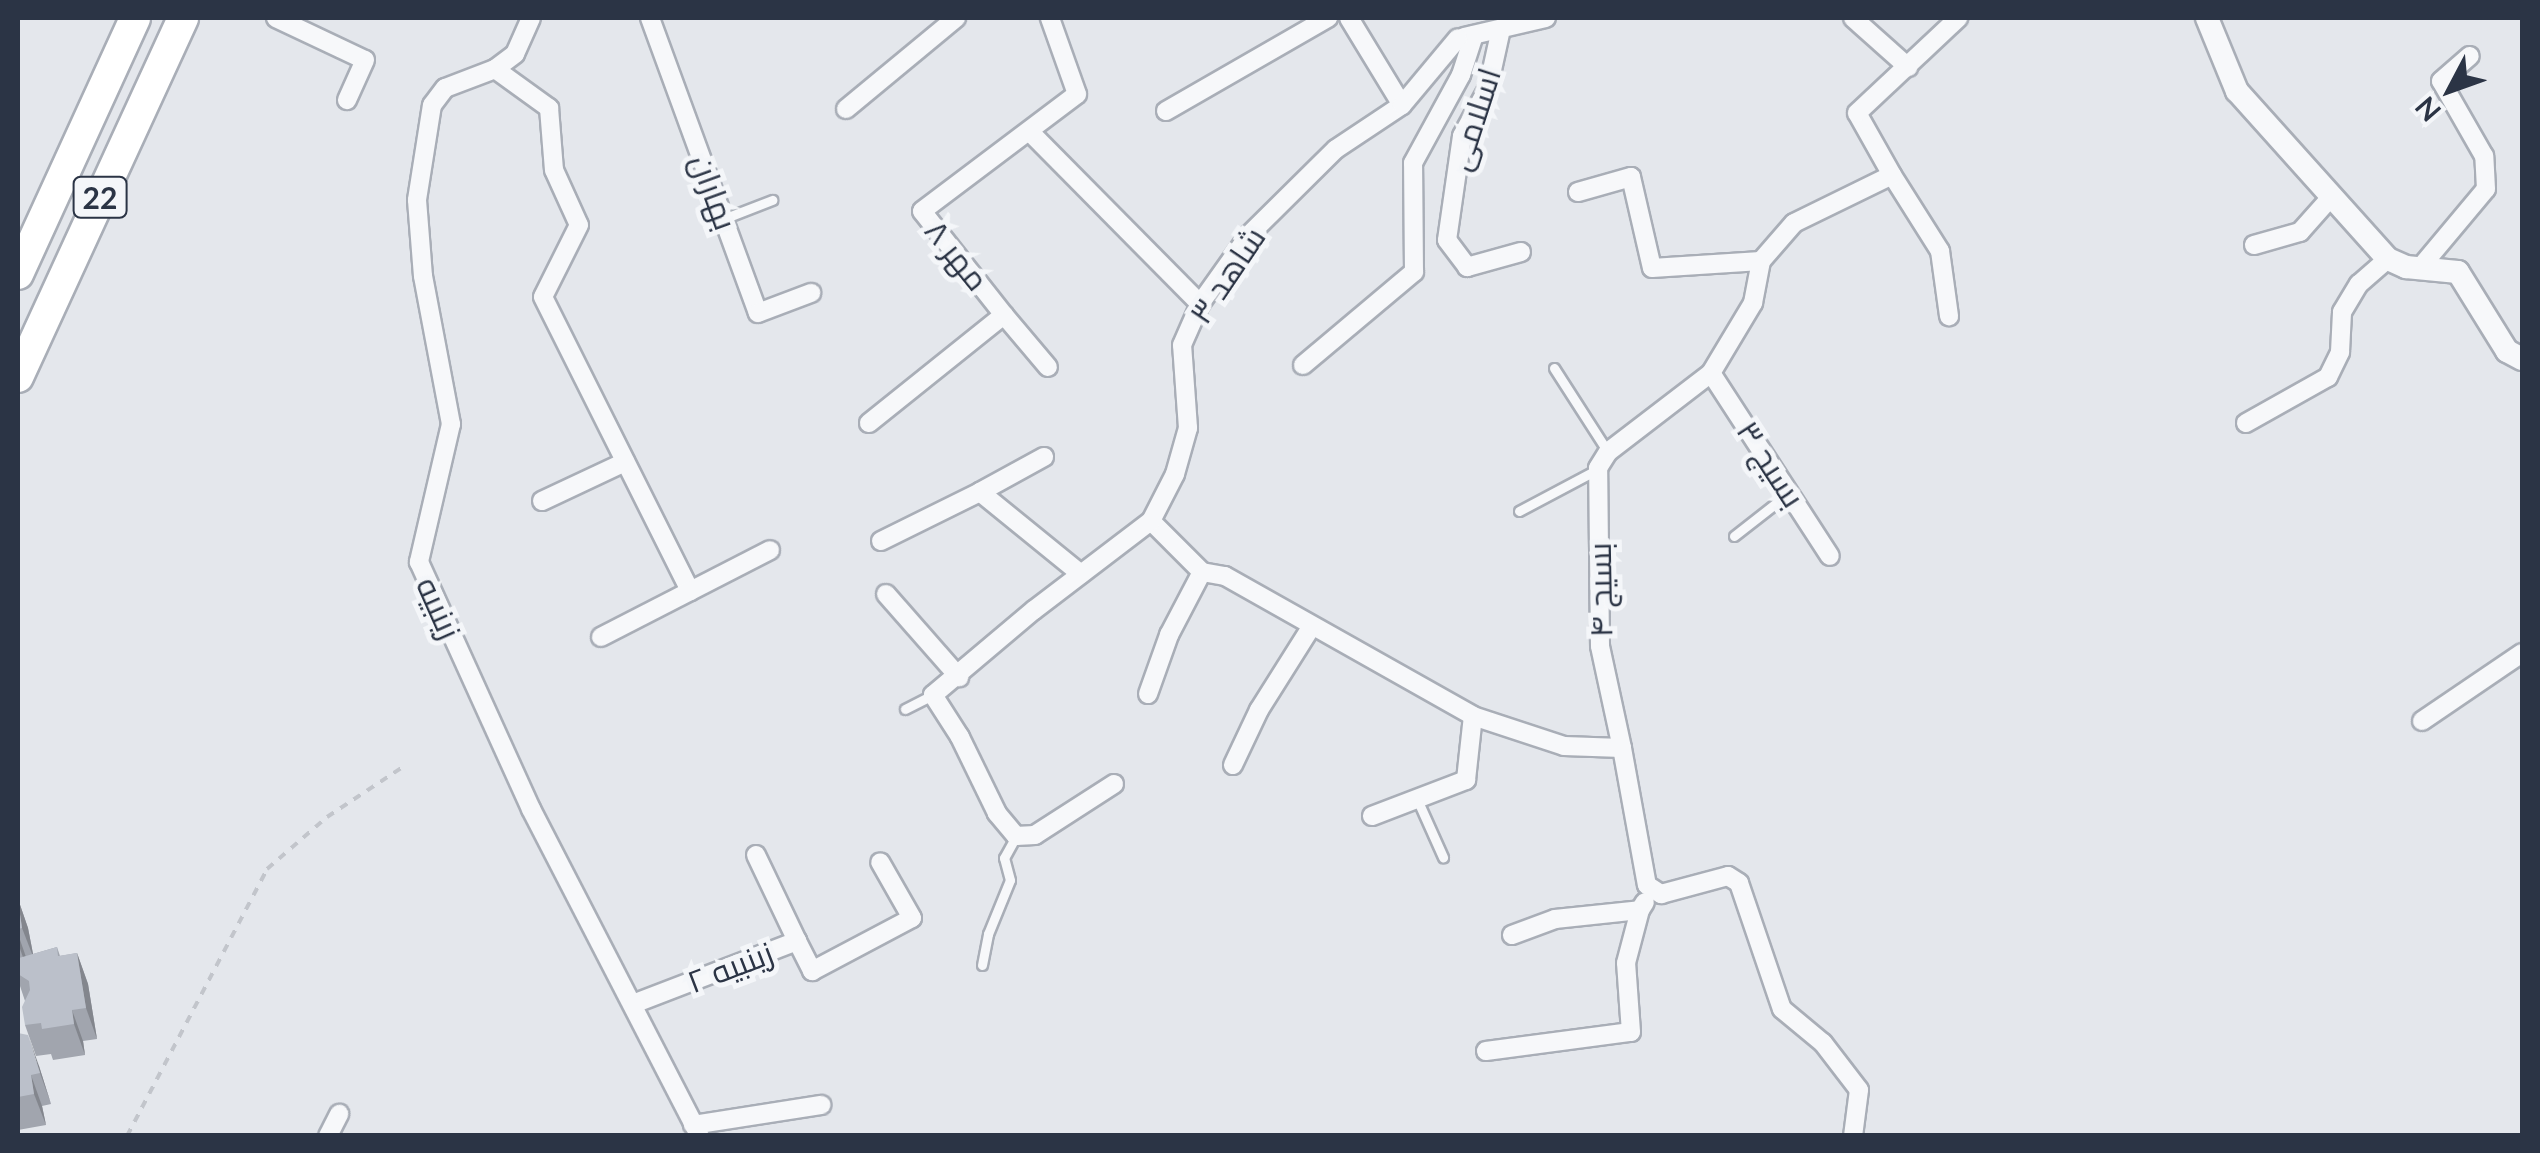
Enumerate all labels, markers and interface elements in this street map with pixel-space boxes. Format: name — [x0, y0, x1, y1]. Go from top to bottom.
north arrow — [2400, 40, 2500, 140]
street label: اسلامی — [1439, 63, 1509, 175]
text: N — [2407, 90, 2447, 129]
street label: بهاران — [683, 149, 745, 235]
road number: 22 — [72, 172, 128, 222]
street label: مهر ۸ — [917, 212, 997, 298]
street label: شاهد ۳ — [1181, 219, 1273, 331]
street label: بسیج ۳ — [1729, 414, 1813, 514]
street label: بسیج ۴ — [1580, 542, 1620, 638]
street label: زینبیه — [409, 571, 469, 645]
street label: زینبیه ۲ — [682, 933, 778, 1001]

